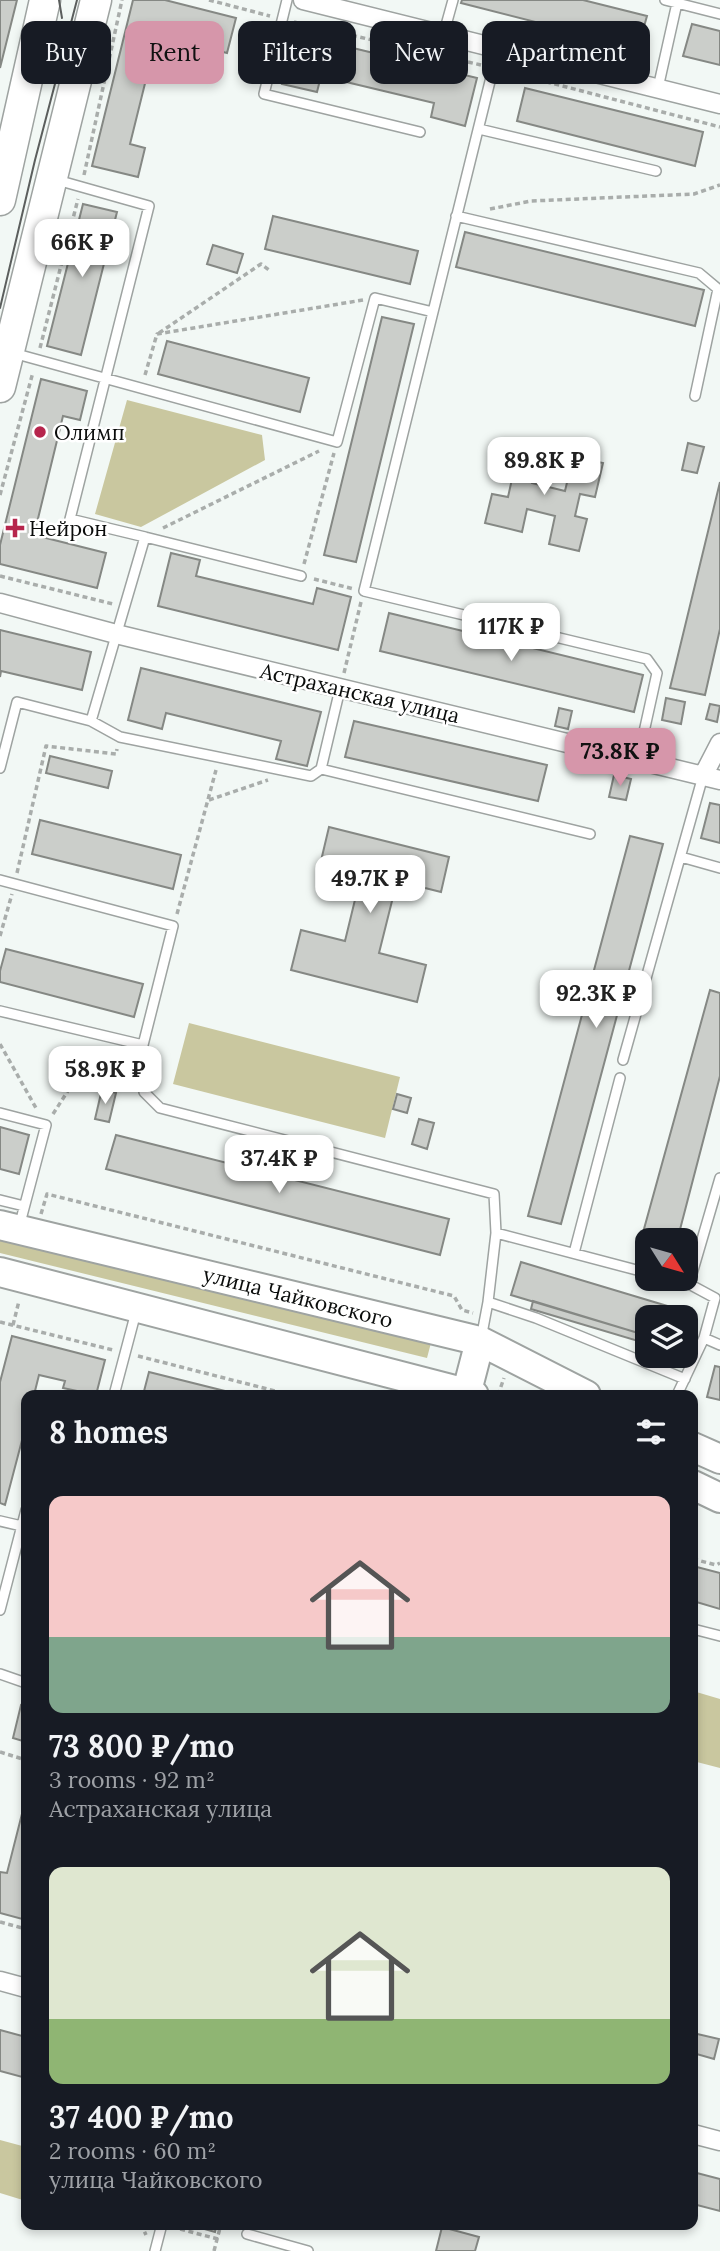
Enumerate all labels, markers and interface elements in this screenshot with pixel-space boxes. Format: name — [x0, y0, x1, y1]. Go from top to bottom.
chip: Buy — [21, 21, 111, 84]
chip: Rent — [125, 21, 224, 84]
chip: Filters — [238, 21, 356, 84]
chip: New — [370, 21, 468, 84]
chip: Apartment — [482, 21, 650, 84]
pin: 66K ₽ — [33, 219, 131, 279]
text: 66K ₽ — [50, 227, 114, 256]
place label: Олимп — [54, 419, 125, 446]
marker: Олимп — [32, 424, 48, 440]
pin: 89.8K ₽ — [479, 438, 609, 497]
text: 89.8K ₽ — [503, 445, 585, 474]
place label: Нейрон — [29, 515, 107, 542]
marker: Нейрон — [7, 520, 23, 536]
pin: 117K ₽ — [454, 604, 568, 663]
text: 117K ₽ — [478, 611, 544, 640]
street label: Астраханская улица — [257, 657, 462, 729]
pin: 73.8K ₽ — [555, 728, 685, 788]
text: 73.8K ₽ — [581, 736, 659, 765]
pin: 49.7K ₽ — [305, 856, 435, 915]
text: 49.7K ₽ — [331, 863, 409, 892]
pin: 92.3K ₽ — [531, 970, 661, 1030]
text: 92.3K ₽ — [556, 978, 636, 1007]
pin: 58.9K ₽ — [40, 1046, 170, 1106]
text: 58.9K ₽ — [65, 1054, 145, 1083]
pin: 37.4K ₽ — [214, 1136, 344, 1195]
text: 37.4K ₽ — [241, 1143, 317, 1172]
north arrow — [635, 1228, 698, 1292]
map controls — [635, 1228, 698, 1368]
street label: улица Чайковского — [200, 1260, 396, 1334]
button: layers — [635, 1305, 698, 1368]
text: 8 homes — [49, 1413, 168, 1451]
icon: filters — [632, 1413, 670, 1451]
icon: home — [297, 1542, 423, 1668]
text: 73 800 ₽/mo — [49, 1727, 234, 1765]
text: 3 rooms · 92 m² — [49, 1765, 215, 1794]
text: Астраханская улица — [49, 1794, 272, 1823]
icon: home — [297, 1913, 423, 2039]
text: 37 400 ₽/mo — [49, 2098, 233, 2136]
text: 2 rooms · 60 m² — [49, 2136, 216, 2165]
text: улица Чайковского — [49, 2165, 263, 2194]

